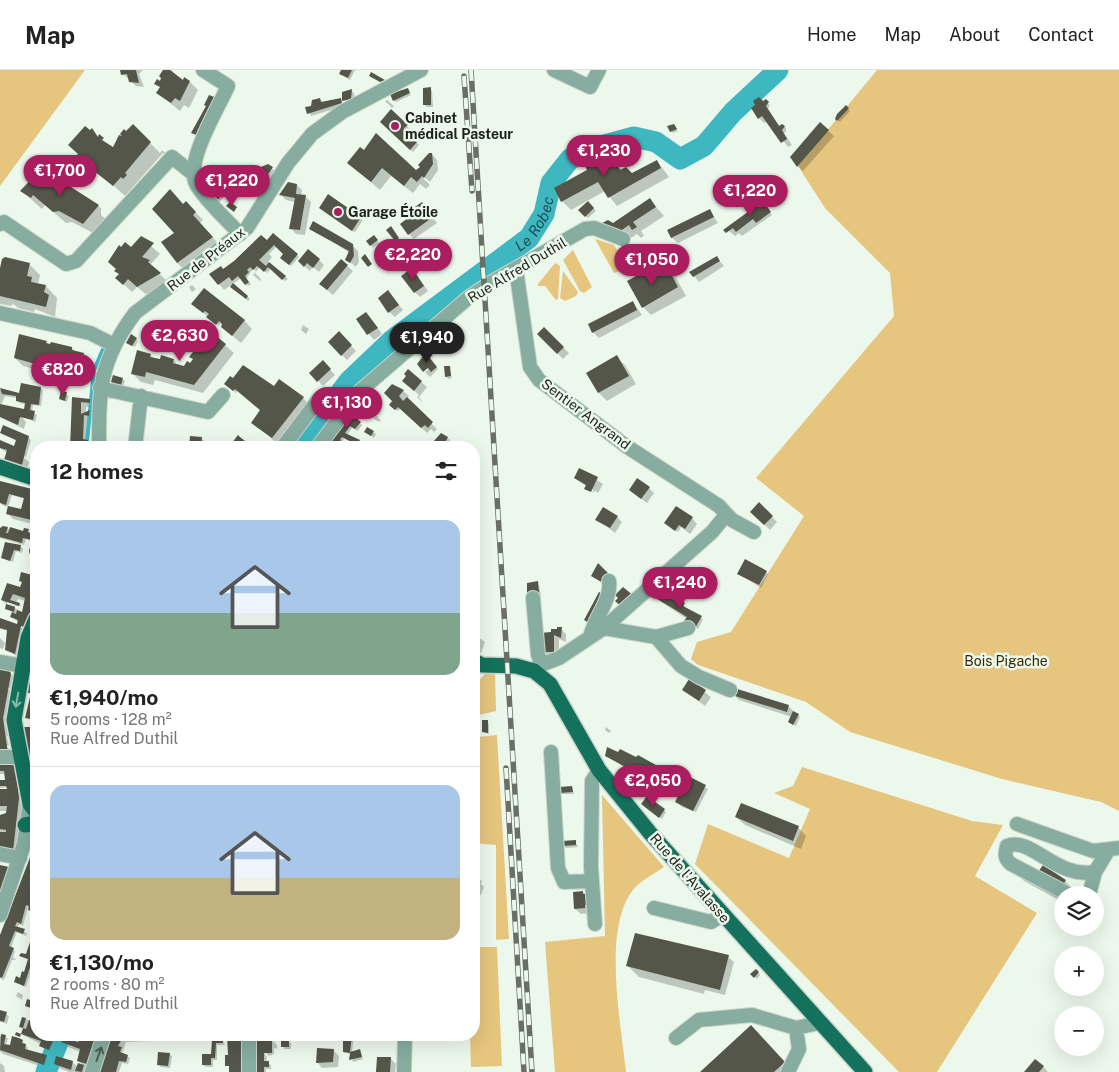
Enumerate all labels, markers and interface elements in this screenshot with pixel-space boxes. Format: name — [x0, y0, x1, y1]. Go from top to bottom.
text: Map — [25, 21, 75, 49]
text: Home — [807, 24, 857, 45]
text: Map — [885, 24, 921, 45]
text: About — [949, 24, 1000, 45]
text: Contact — [1028, 24, 1094, 45]
place label: Cabinet médical Pasteur — [405, 110, 513, 142]
marker: Cabinet médical Pasteur — [389, 120, 401, 132]
pin: €1,230 — [563, 134, 645, 177]
text: €1,230 — [577, 141, 631, 160]
pin: €1,700 — [19, 154, 101, 197]
text: €1,700 — [35, 161, 85, 180]
pin: €1,220 — [191, 164, 273, 207]
text: €1,220 — [206, 171, 258, 190]
pin: €1,220 — [709, 174, 791, 217]
text: €1,220 — [724, 181, 776, 200]
water label: Le Robec — [511, 194, 556, 254]
place label: Garage Étoile — [348, 203, 438, 220]
marker: Garage Étoile — [332, 206, 344, 218]
street label: Rue de Préaux — [164, 224, 248, 294]
street label: Rue Alfred Duthil — [465, 234, 569, 306]
pin: €2,220 — [372, 238, 454, 281]
pin: €1,050 — [611, 244, 693, 286]
text: €2,220 — [385, 245, 441, 264]
text: €1,050 — [625, 250, 679, 269]
pin: €2,630 — [139, 320, 221, 362]
pin: €1,940 — [386, 322, 468, 364]
text: €2,630 — [152, 326, 208, 345]
text: €1,940 — [400, 328, 454, 347]
pin: €820 — [33, 354, 93, 396]
text: €820 — [42, 360, 84, 379]
street label: Sentier Angrand — [538, 375, 634, 453]
pin: €1,130 — [306, 386, 388, 429]
text: €1,130 — [322, 393, 372, 412]
icon: filters — [432, 457, 460, 485]
text: 12 homes — [50, 459, 144, 484]
icon: home — [210, 552, 300, 642]
pin: €1,240 — [639, 566, 721, 609]
text: €1,240 — [654, 573, 707, 592]
park label: Bois Pigache — [964, 653, 1048, 669]
text: €1,940/mo — [50, 685, 158, 710]
one-way arrow — [12, 692, 22, 708]
text: 5 rooms · 128 m² — [50, 710, 172, 729]
text: Rue Alfred Duthil — [50, 729, 178, 748]
pin: €2,050 — [612, 764, 694, 807]
text: €2,050 — [625, 771, 681, 790]
icon: home — [210, 818, 300, 908]
street label: Rue de l'Avalasse — [647, 830, 733, 926]
map controls — [1054, 886, 1104, 1056]
button: layers — [1054, 886, 1104, 936]
button: + — [1054, 946, 1104, 996]
text: €1,130/mo — [50, 950, 154, 975]
text: 2 rooms · 80 m² — [50, 975, 164, 994]
text: Rue Alfred Duthil — [50, 994, 178, 1013]
button: − — [1054, 1006, 1104, 1056]
one-way arrow — [95, 1046, 104, 1062]

